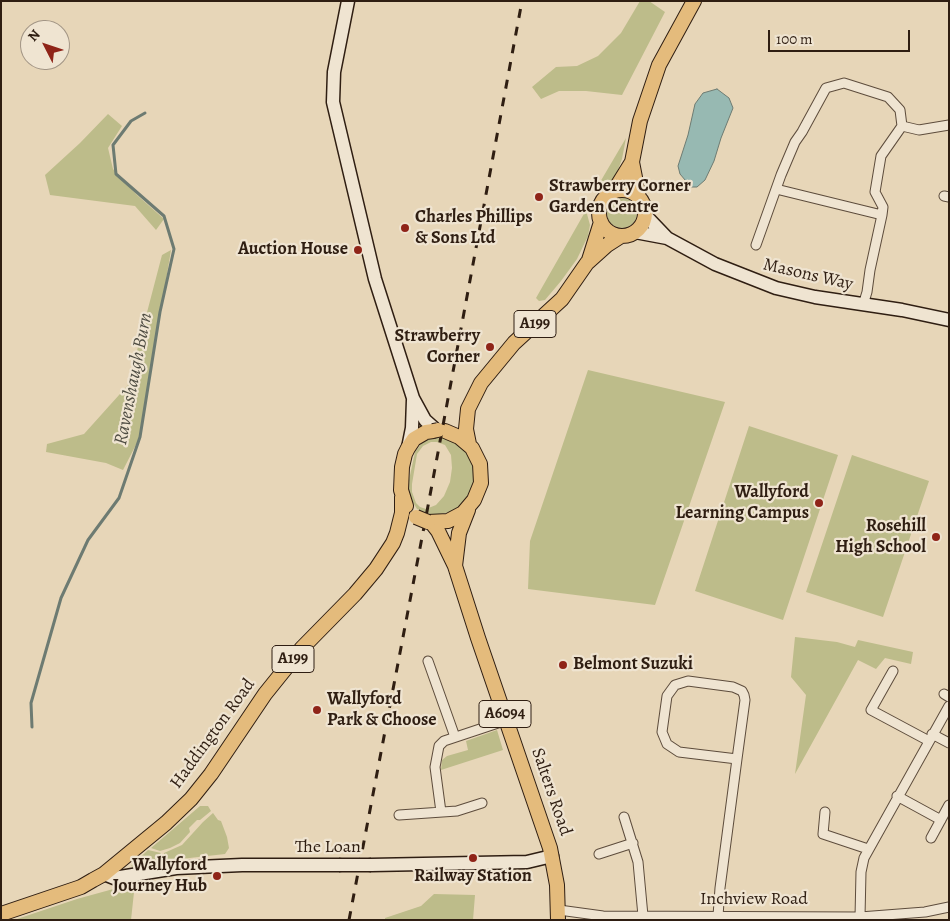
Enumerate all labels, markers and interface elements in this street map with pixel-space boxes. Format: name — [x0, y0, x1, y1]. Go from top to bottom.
north arrow — [20, 20, 70, 70]
scale bar — [770, 20, 912, 52]
text: N — [24, 25, 45, 46]
text: 100 m — [776, 29, 813, 49]
place label: Strawberry Corner Garden Centre — [549, 176, 691, 218]
marker: Strawberry Corner Garden Centre — [533, 191, 545, 203]
place label: Charles Phillips & Sons Ltd — [415, 207, 533, 250]
marker: Charles Phillips & Sons Ltd — [399, 222, 411, 234]
place label: Auction House — [238, 239, 348, 261]
marker: Auction House — [352, 244, 364, 256]
street label: Masons Way — [761, 254, 855, 296]
road number: A199 — [514, 310, 556, 338]
water label: Ravenshaugh Burn — [110, 311, 158, 447]
place label: Strawberry Corner — [394, 326, 480, 368]
marker: Strawberry Corner — [484, 341, 496, 353]
place label: Wallyford Learning Campus — [676, 482, 809, 524]
marker: Wallyford Learning Campus — [813, 497, 825, 509]
place label: Rosehill High School — [835, 516, 926, 558]
marker: Rosehill High School — [930, 531, 942, 543]
road number: A199 — [272, 646, 314, 672]
place label: Belmont Suzuki — [573, 654, 693, 676]
marker: Belmont Suzuki — [557, 659, 569, 671]
street label: Haddington Road — [166, 675, 260, 793]
place label: Wallyford Park & Choose — [327, 689, 437, 732]
road number: A6094 — [479, 701, 531, 728]
marker: Wallyford Park & Choose — [311, 704, 323, 716]
street label: Salters Road — [526, 745, 576, 839]
street label: The Loan — [295, 837, 361, 859]
marker: Railway Station — [467, 852, 479, 864]
place label: Wallyford Journey Hub — [113, 855, 207, 898]
place label: Railway Station — [414, 866, 532, 888]
marker: Wallyford Journey Hub — [211, 870, 223, 882]
street label: Inchview Road — [700, 889, 808, 911]

